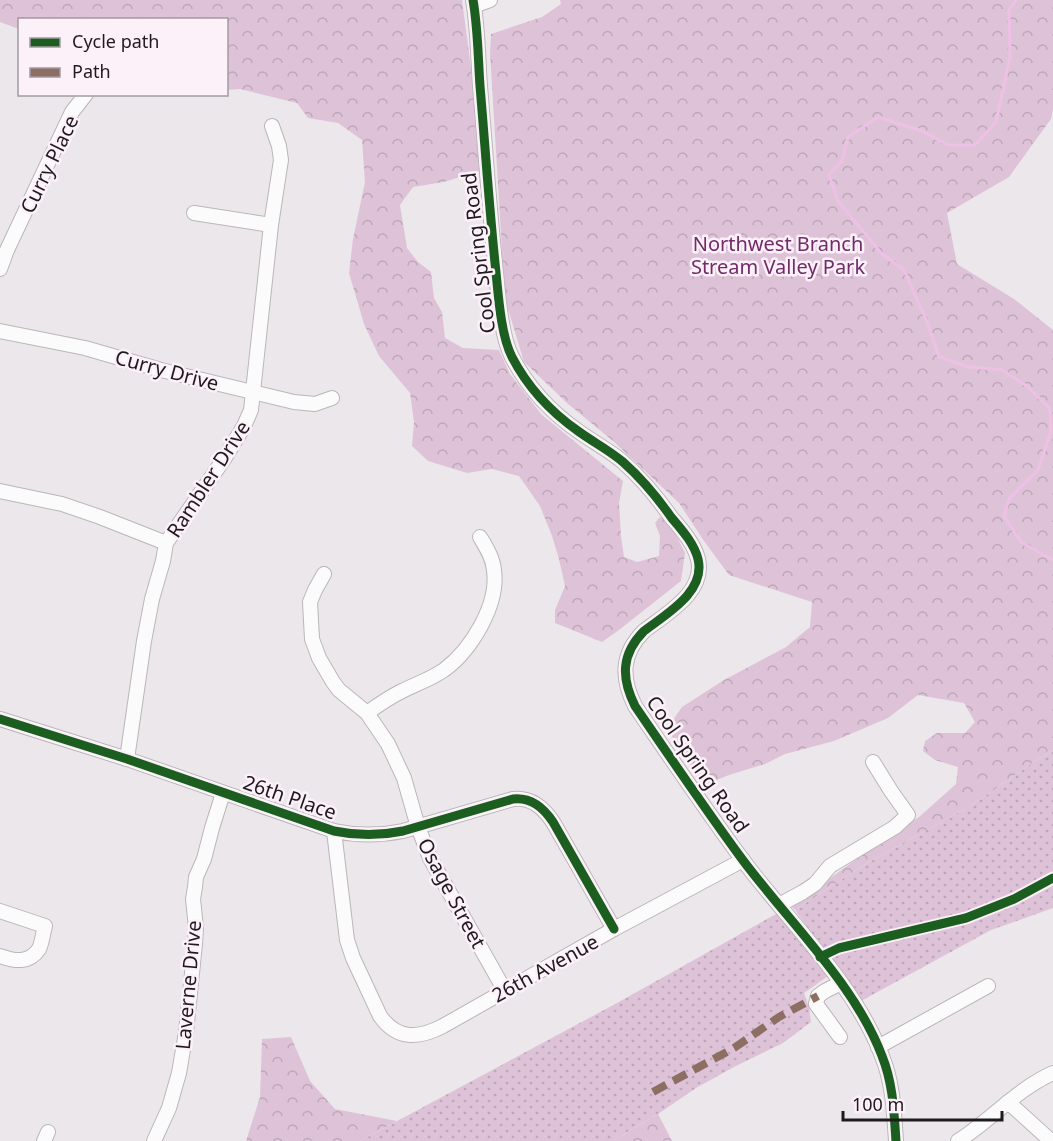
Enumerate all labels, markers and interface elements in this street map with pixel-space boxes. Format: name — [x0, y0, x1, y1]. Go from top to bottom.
legend — [18, 18, 228, 96]
text: Cycle path — [72, 29, 159, 53]
text: Path — [72, 59, 111, 83]
street label: Curry Place — [14, 110, 84, 218]
street label: Cool Spring Road — [455, 171, 501, 335]
park label: Northwest Branch Stream Valley Park — [691, 230, 865, 280]
street label: Curry Drive — [112, 343, 222, 397]
street label: Rambler Drive — [160, 415, 256, 543]
street label: Cool Spring Road — [641, 690, 755, 838]
street label: 26th Place — [240, 768, 340, 826]
street label: Osage Street — [412, 833, 492, 953]
street label: Laverne Drive — [169, 919, 207, 1051]
street label: 26th Avenue — [487, 928, 603, 1008]
scale bar — [843, 1084, 1002, 1122]
text: 100 m — [852, 1092, 904, 1116]

